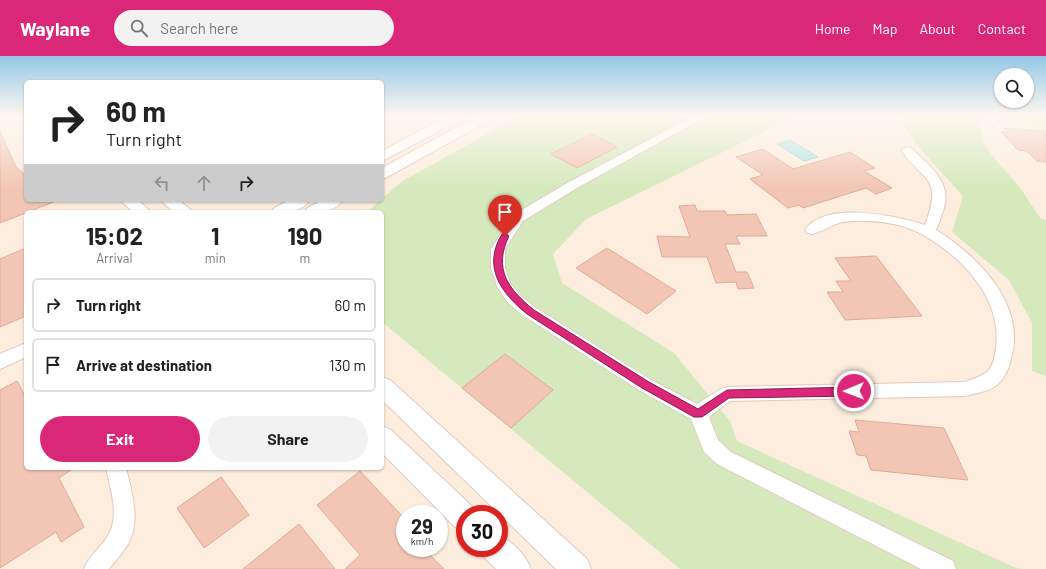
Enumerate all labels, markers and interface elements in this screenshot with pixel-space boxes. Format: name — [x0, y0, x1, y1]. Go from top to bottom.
search box — [114, 10, 394, 46]
text: Waylane — [20, 17, 90, 40]
icon: search — [128, 17, 150, 39]
text: Search here — [160, 19, 238, 37]
text: Home — [815, 20, 851, 37]
text: Map — [873, 20, 897, 37]
text: About — [919, 20, 956, 37]
text: Contact — [978, 20, 1026, 37]
map controls — [994, 68, 1034, 108]
button: search — [994, 68, 1034, 108]
text: 60 m — [106, 94, 166, 128]
icon: right — [40, 96, 92, 148]
text: Turn right — [106, 128, 182, 150]
icon: left — [151, 172, 173, 194]
icon: ahead — [193, 172, 215, 194]
icon: right — [235, 172, 257, 194]
pin — [488, 195, 522, 236]
icon: arrive — [494, 201, 516, 223]
text: 15:02 — [86, 221, 143, 250]
text: 1 — [211, 221, 219, 250]
text: 190 — [287, 221, 322, 250]
text: Arrival — [96, 250, 132, 266]
text: min — [205, 250, 226, 266]
text: m — [299, 250, 310, 266]
icon: right — [42, 294, 64, 316]
text: Turn right — [76, 296, 141, 314]
text: 60 m — [334, 296, 366, 314]
icon: arrive — [42, 354, 64, 376]
text: Arrive at destination — [76, 356, 212, 374]
text: 130 m — [329, 356, 366, 374]
position arrow — [833, 370, 875, 412]
button: Exit — [40, 416, 200, 462]
button: Share — [208, 416, 368, 462]
speed limit sign: 30 — [456, 505, 508, 557]
text: 29 — [411, 514, 433, 538]
text: km/h — [411, 535, 433, 547]

